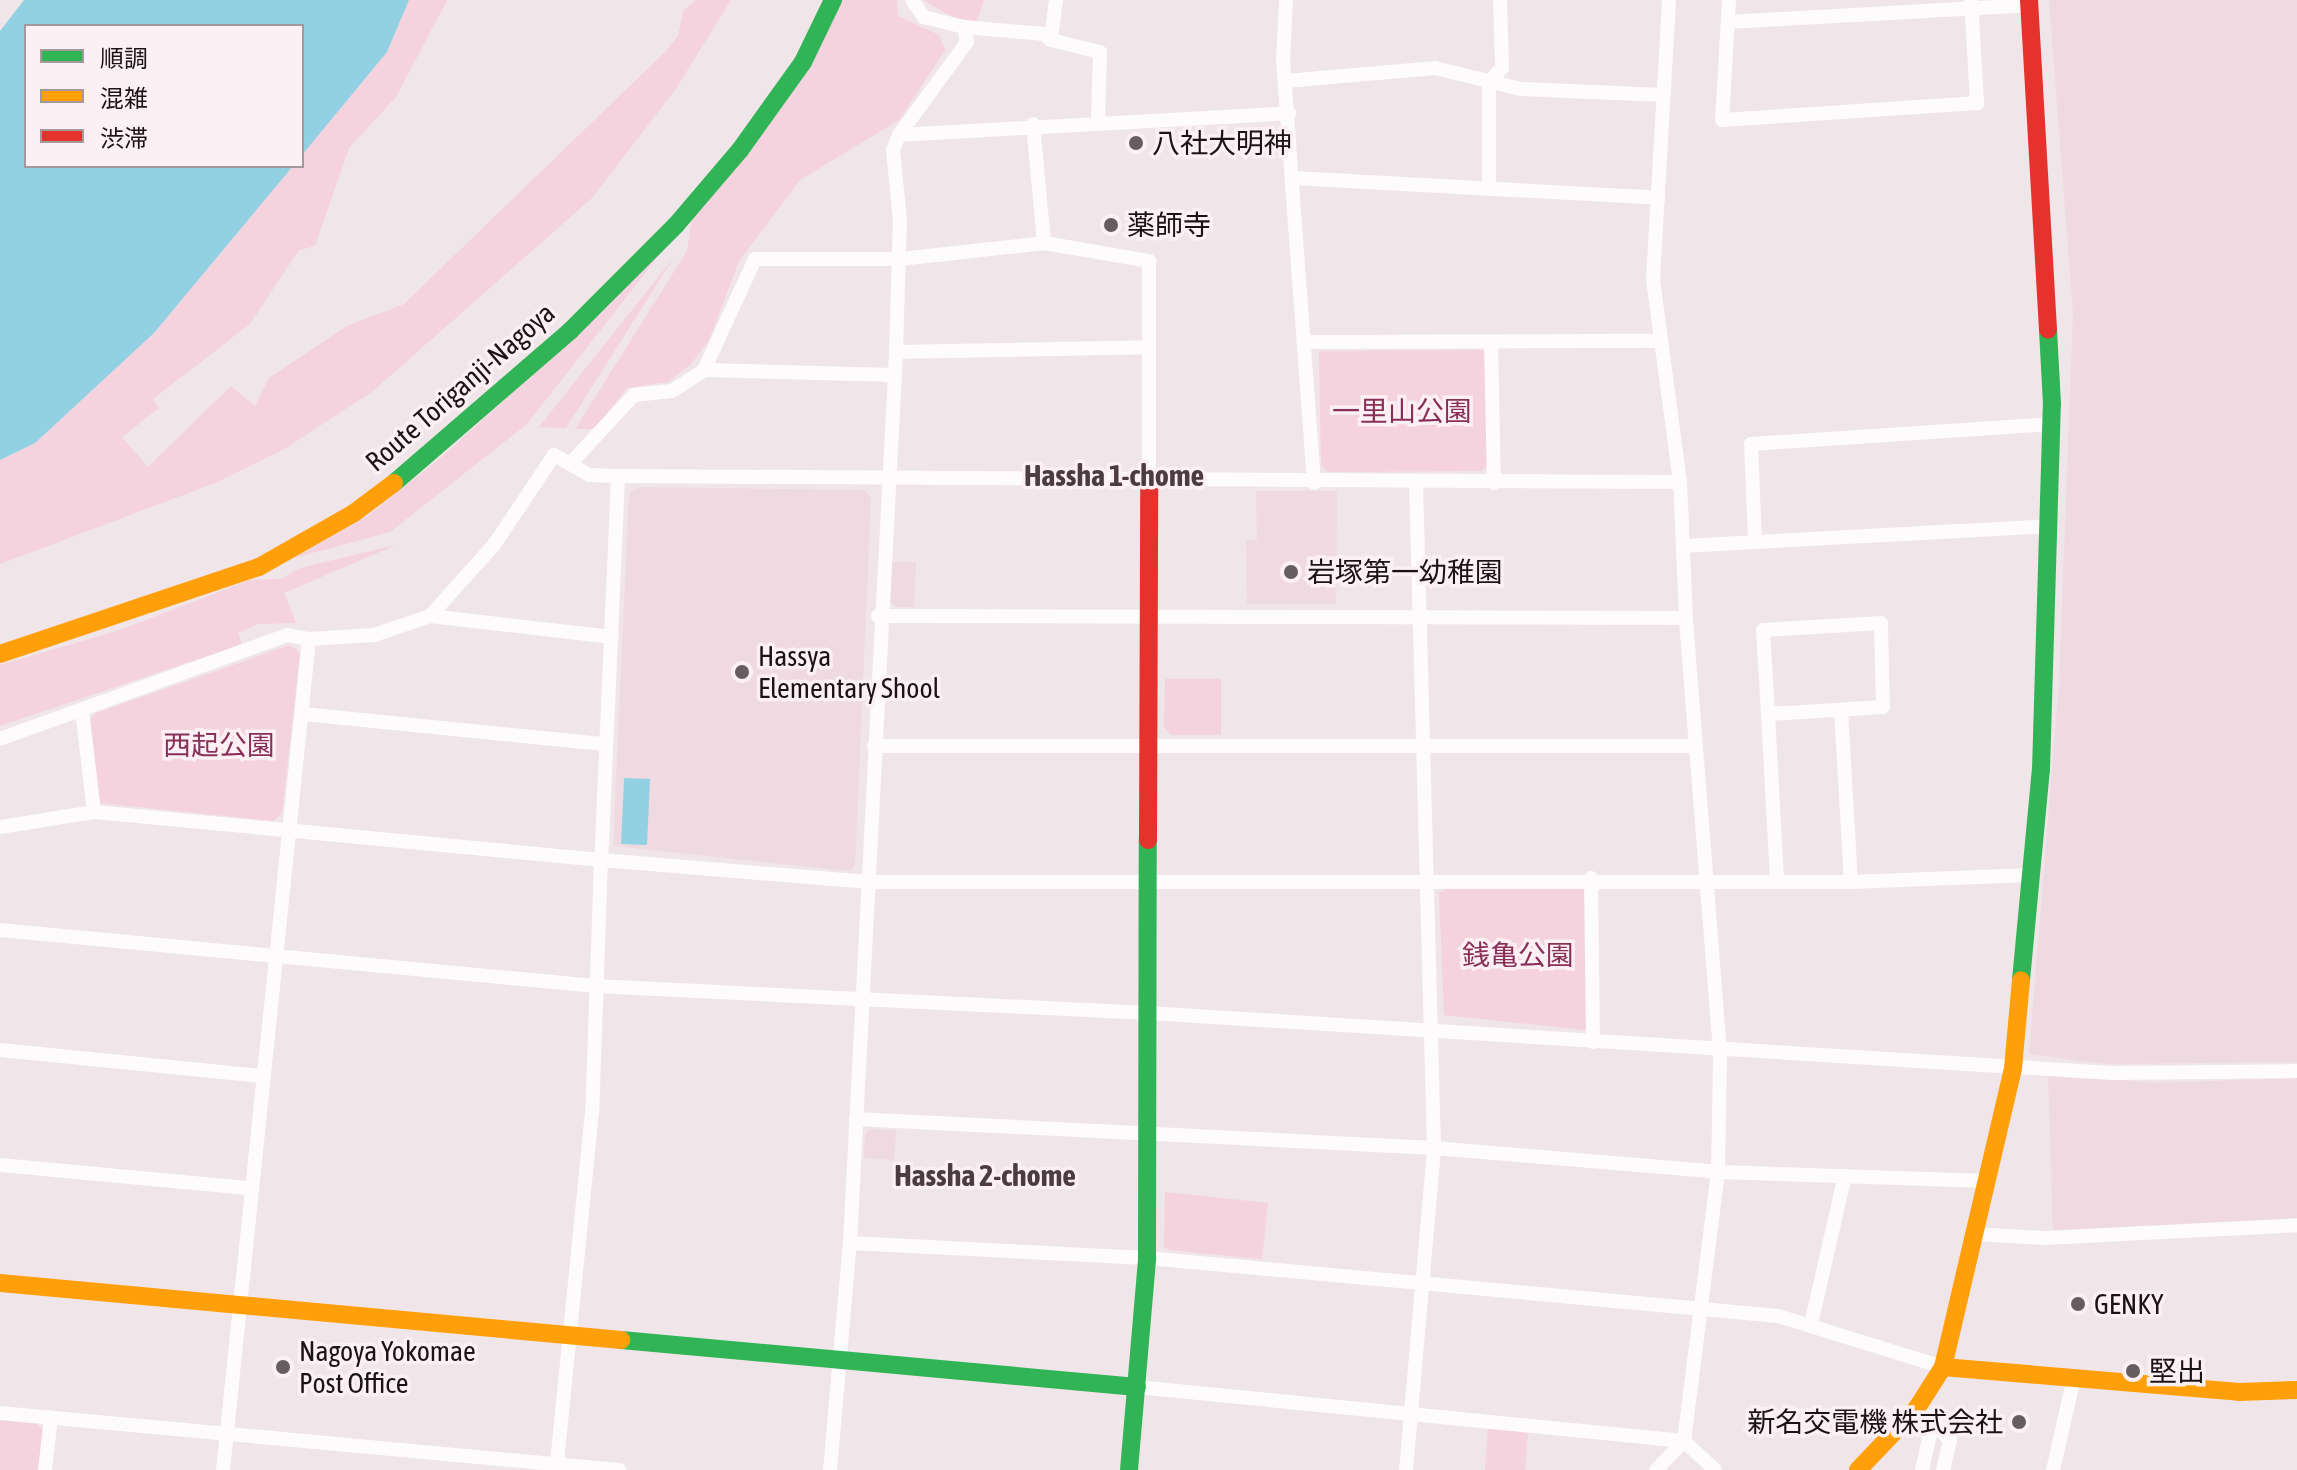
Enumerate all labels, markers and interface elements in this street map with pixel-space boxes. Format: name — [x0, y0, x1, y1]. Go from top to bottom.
legend — [24, 24, 304, 168]
text: 順調 — [100, 45, 148, 72]
text: 混雑 — [100, 85, 148, 112]
text: 渋滞 — [100, 125, 148, 152]
place label: 八社大明神 — [1152, 126, 1292, 160]
marker: 八社大明神 — [1127, 134, 1145, 152]
place label: 薬師寺 — [1127, 208, 1211, 242]
marker: 薬師寺 — [1102, 216, 1120, 234]
street label: Route Toriganji-Nagoya — [359, 296, 561, 478]
park label: 一里山公園 — [1332, 394, 1472, 428]
district label: Hassha 1-chome — [1024, 457, 1204, 493]
place label: 岩塚第一幼稚園 — [1307, 555, 1503, 589]
marker: 岩塚第一幼稚園 — [1282, 563, 1300, 581]
place label: Hassya Elementary Shool — [758, 639, 940, 705]
marker: Hassya Elementary Shool — [733, 663, 751, 681]
park label: 西起公園 — [163, 728, 275, 762]
park label: 銭亀公園 — [1462, 938, 1574, 972]
district label: Hassha 2-chome — [894, 1157, 1076, 1193]
place label: GENKY — [2094, 1287, 2163, 1321]
marker: GENKY — [2069, 1295, 2087, 1313]
place label: Nagoya Yokomae Post Office — [299, 1334, 476, 1400]
place label: 堅出 — [2149, 1354, 2205, 1388]
marker: Nagoya Yokomae Post Office — [274, 1358, 292, 1376]
marker: 堅出 — [2124, 1362, 2142, 1380]
place label: 新名交電機 株式会社 — [1747, 1405, 2003, 1439]
marker: 新名交電機 株式会社 — [2010, 1413, 2028, 1431]

